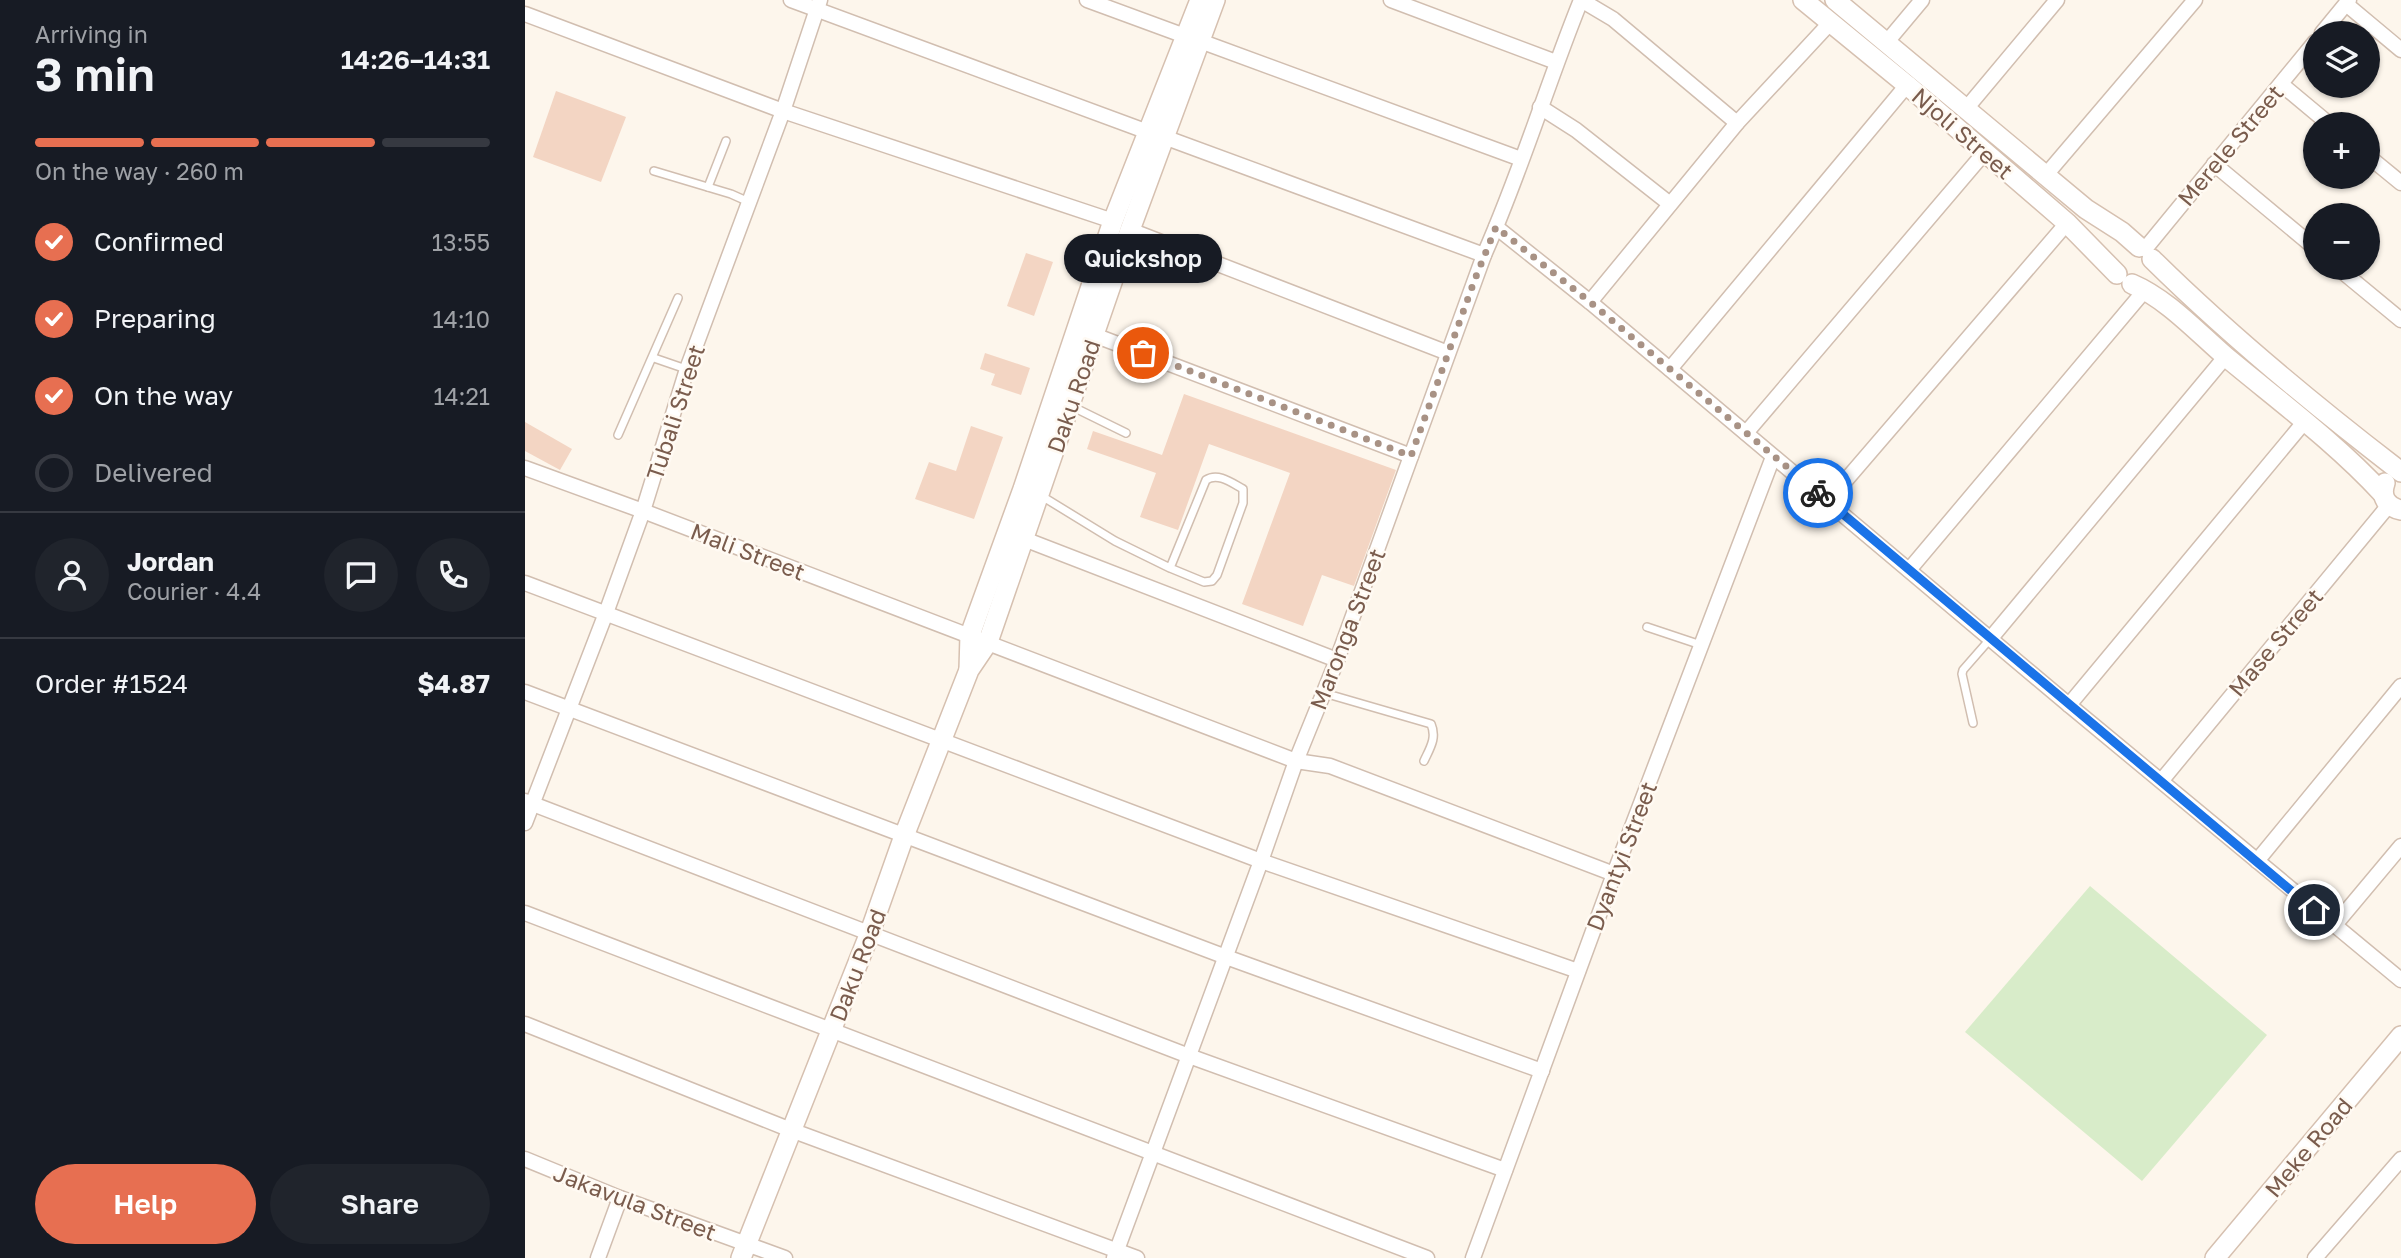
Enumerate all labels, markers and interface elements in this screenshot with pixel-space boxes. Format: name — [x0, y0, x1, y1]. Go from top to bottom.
text: Arriving in — [35, 20, 148, 48]
map controls — [2303, 21, 2380, 280]
button: layers — [2303, 21, 2380, 98]
text: 14:26–14:31 — [341, 44, 490, 75]
text: 3 min — [35, 46, 155, 101]
street label: Merele Street — [2171, 79, 2289, 211]
street label: Njoli Street — [1907, 81, 2019, 185]
button: + — [2303, 112, 2380, 189]
text: On the way · 260 m — [35, 157, 244, 185]
button: − — [2303, 203, 2380, 280]
icon: check — [35, 223, 73, 261]
text: Confirmed — [94, 226, 224, 257]
text: 13:55 — [432, 228, 490, 256]
callout: Quickshop — [1064, 234, 1222, 283]
text: Quickshop — [1084, 244, 1202, 272]
icon: check — [35, 300, 73, 338]
text: Preparing — [94, 303, 216, 334]
text: 14:10 — [433, 305, 490, 333]
pin — [1113, 323, 1173, 383]
icon: bag — [1124, 334, 1162, 372]
street label: Daku Road — [1041, 336, 1105, 456]
street label: Tubali Street — [640, 341, 710, 483]
icon: check — [35, 377, 73, 415]
text: On the way — [94, 380, 233, 411]
text: 14:21 — [433, 382, 490, 410]
text: Delivered — [94, 457, 213, 488]
courier — [1783, 458, 1853, 528]
icon: bike — [1799, 474, 1837, 512]
street label: Mali Street — [687, 516, 809, 586]
button: person — [35, 538, 109, 612]
button: chat — [324, 538, 398, 612]
button: phone — [416, 538, 490, 612]
street label: Maronga Street — [1303, 544, 1391, 714]
text: Jordan — [127, 546, 214, 577]
text: Courier · 4.4 — [127, 577, 261, 605]
street label: Mase Street — [2222, 582, 2328, 702]
text: Order #1524 — [35, 668, 188, 699]
text: $4.87 — [417, 668, 490, 699]
street label: Dyantyi Street — [1580, 777, 1662, 935]
pin — [2284, 880, 2344, 940]
icon: home — [2295, 891, 2333, 929]
street label: Daku Road — [823, 905, 891, 1025]
street label: Meke Road — [2258, 1092, 2358, 1202]
street label: Jakavula Street — [550, 1158, 720, 1246]
button: Help — [35, 1164, 256, 1244]
button: Share — [270, 1164, 490, 1244]

